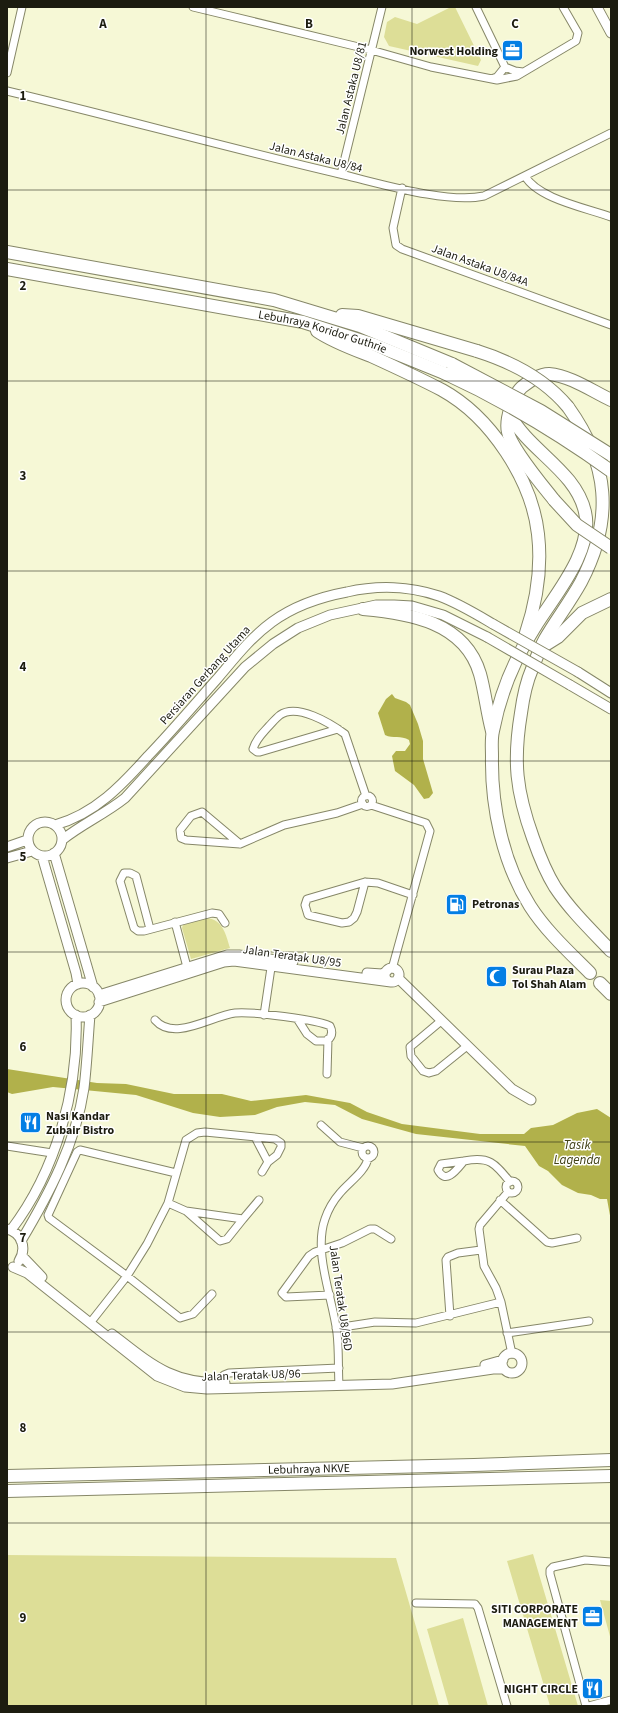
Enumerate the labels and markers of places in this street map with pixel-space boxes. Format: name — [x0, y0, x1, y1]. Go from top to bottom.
office icon: Norwest Holding — [500, 38, 526, 64]
place label: Norwest Holding — [409, 43, 499, 60]
fuel station icon: Petronas — [444, 891, 470, 917]
place label: Petronas — [472, 896, 519, 913]
place label: Surau Plaza Tol Shah Alam — [512, 962, 586, 993]
mosque icon: Surau Plaza Tol Shah Alam — [484, 964, 510, 990]
place label: Nasi Kandar Zubair Bistro — [46, 1108, 115, 1139]
restaurant icon: Nasi Kandar Zubair Bistro — [18, 1110, 44, 1136]
place label: SITI CORPORATE MANAGEMENT — [491, 1601, 578, 1632]
office icon: SITI CORPORATE MANAGEMENT — [580, 1603, 606, 1629]
restaurant icon: NIGHT CIRCLE — [580, 1676, 606, 1702]
place label: NIGHT CIRCLE — [504, 1681, 578, 1698]

